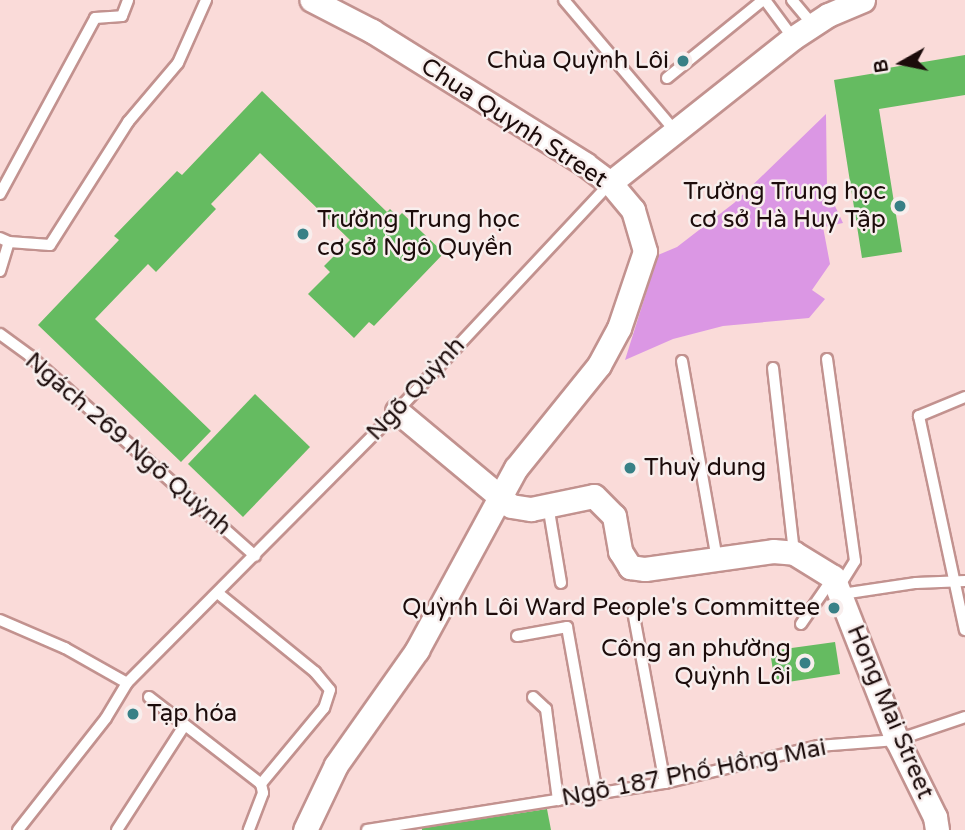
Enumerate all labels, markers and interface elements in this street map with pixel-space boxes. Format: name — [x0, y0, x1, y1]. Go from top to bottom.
north arrow — [867, 28, 937, 98]
place label: Chùa Quỳnh Lôi — [487, 47, 669, 75]
street label: Chua Quynh Street — [415, 52, 613, 194]
marker: Chùa Quỳnh Lôi — [675, 53, 691, 69]
text: B — [869, 58, 893, 75]
place label: Trường Trung học cơ sở Hà Huy Tập — [683, 178, 886, 234]
marker: Trường Trung học cơ sở Hà Huy Tập — [892, 198, 908, 214]
place label: Trường Trung học cơ sở Ngô Quyền — [317, 206, 520, 262]
marker: Trường Trung học cơ sở Ngô Quyền — [295, 226, 311, 242]
street label: Ngõ Quỳnh — [361, 331, 471, 447]
street label: Ngách 269 Ngõ Quỳnh — [19, 347, 237, 541]
place label: Thuỳ dung — [644, 454, 766, 482]
marker: Thuỳ dung — [622, 460, 638, 476]
place label: Quỳnh Lôi Ward People's Committee — [402, 594, 820, 622]
marker: Quỳnh Lôi Ward People's Committee — [826, 600, 842, 616]
street label: Hong Mai Street — [840, 621, 940, 803]
place label: Công an phường Quỳnh Lôi — [601, 635, 791, 691]
marker: Công an phường Quỳnh Lôi — [797, 655, 813, 671]
place label: Tạp hóa — [147, 700, 237, 728]
marker: Tạp hóa — [125, 706, 141, 722]
street label: Ngõ 187 Phố Hồng Mai — [559, 733, 829, 813]

